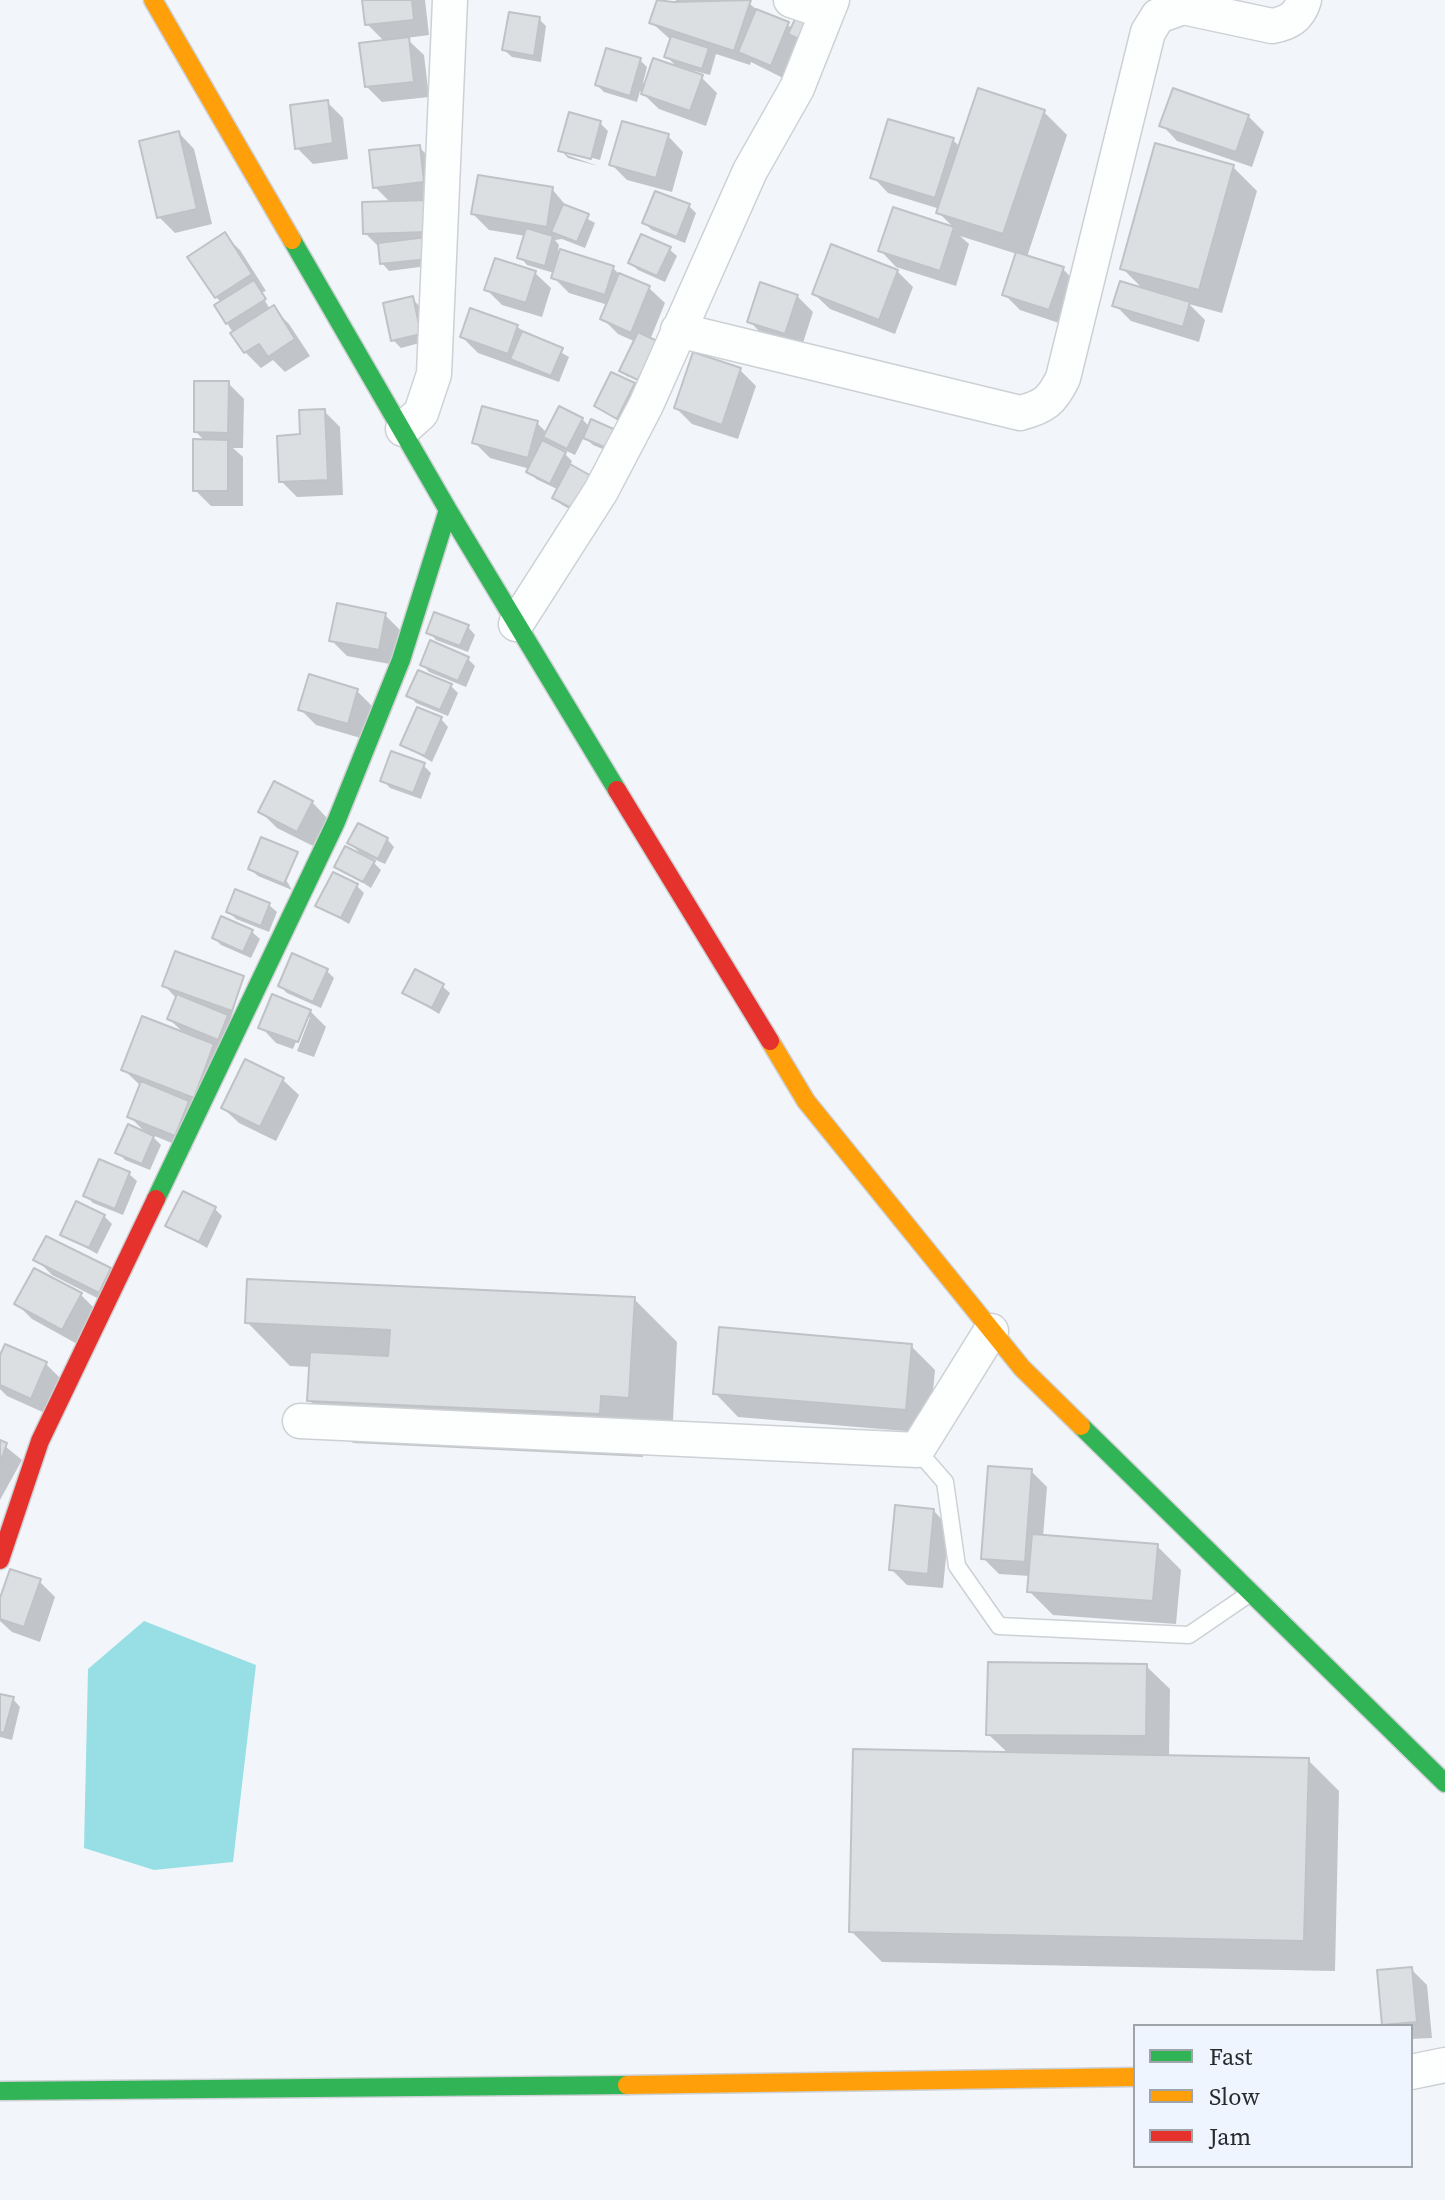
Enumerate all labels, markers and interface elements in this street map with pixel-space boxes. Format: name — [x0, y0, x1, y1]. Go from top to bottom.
legend — [1133, 2024, 1413, 2168]
text: Fast — [1209, 2040, 1252, 2073]
text: Slow — [1209, 2080, 1260, 2113]
text: Jam — [1209, 2120, 1251, 2153]

